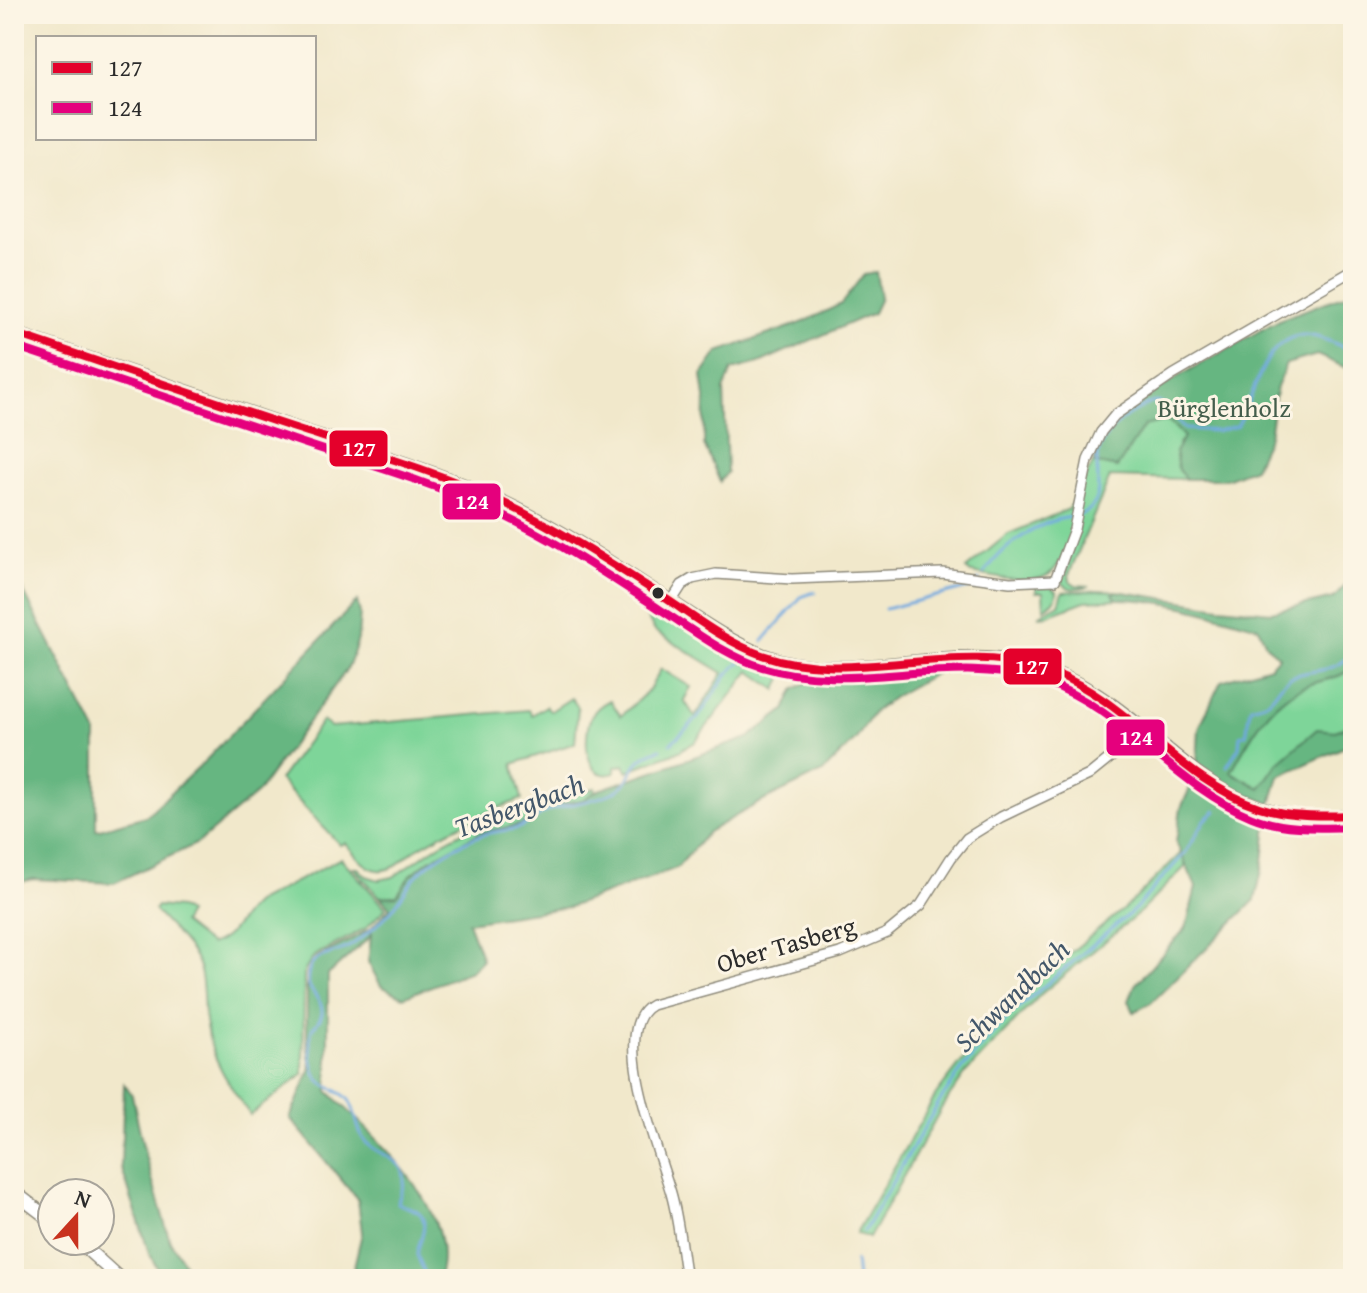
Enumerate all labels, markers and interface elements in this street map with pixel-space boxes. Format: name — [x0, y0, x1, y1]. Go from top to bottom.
legend — [36, 36, 316, 140]
text: 127 — [108, 50, 143, 85]
text: 124 — [108, 90, 143, 125]
park label: Bürglenholz — [1157, 388, 1291, 427]
line badge: 127 — [328, 429, 389, 468]
text: 127 — [342, 432, 376, 464]
line badge: 124 — [441, 482, 502, 521]
text: 124 — [455, 485, 489, 517]
unlabelled marker — [650, 585, 666, 601]
line badge: 127 — [1002, 647, 1063, 686]
text: 127 — [1015, 650, 1049, 682]
line badge: 124 — [1105, 718, 1166, 757]
text: 124 — [1119, 721, 1153, 753]
water label: Tasbergbach — [448, 763, 590, 847]
street label: Ober Tasberg — [712, 905, 860, 983]
water label: Schwandbach — [944, 929, 1078, 1061]
north arrow — [36, 1177, 116, 1257]
text: N — [71, 1181, 96, 1216]

